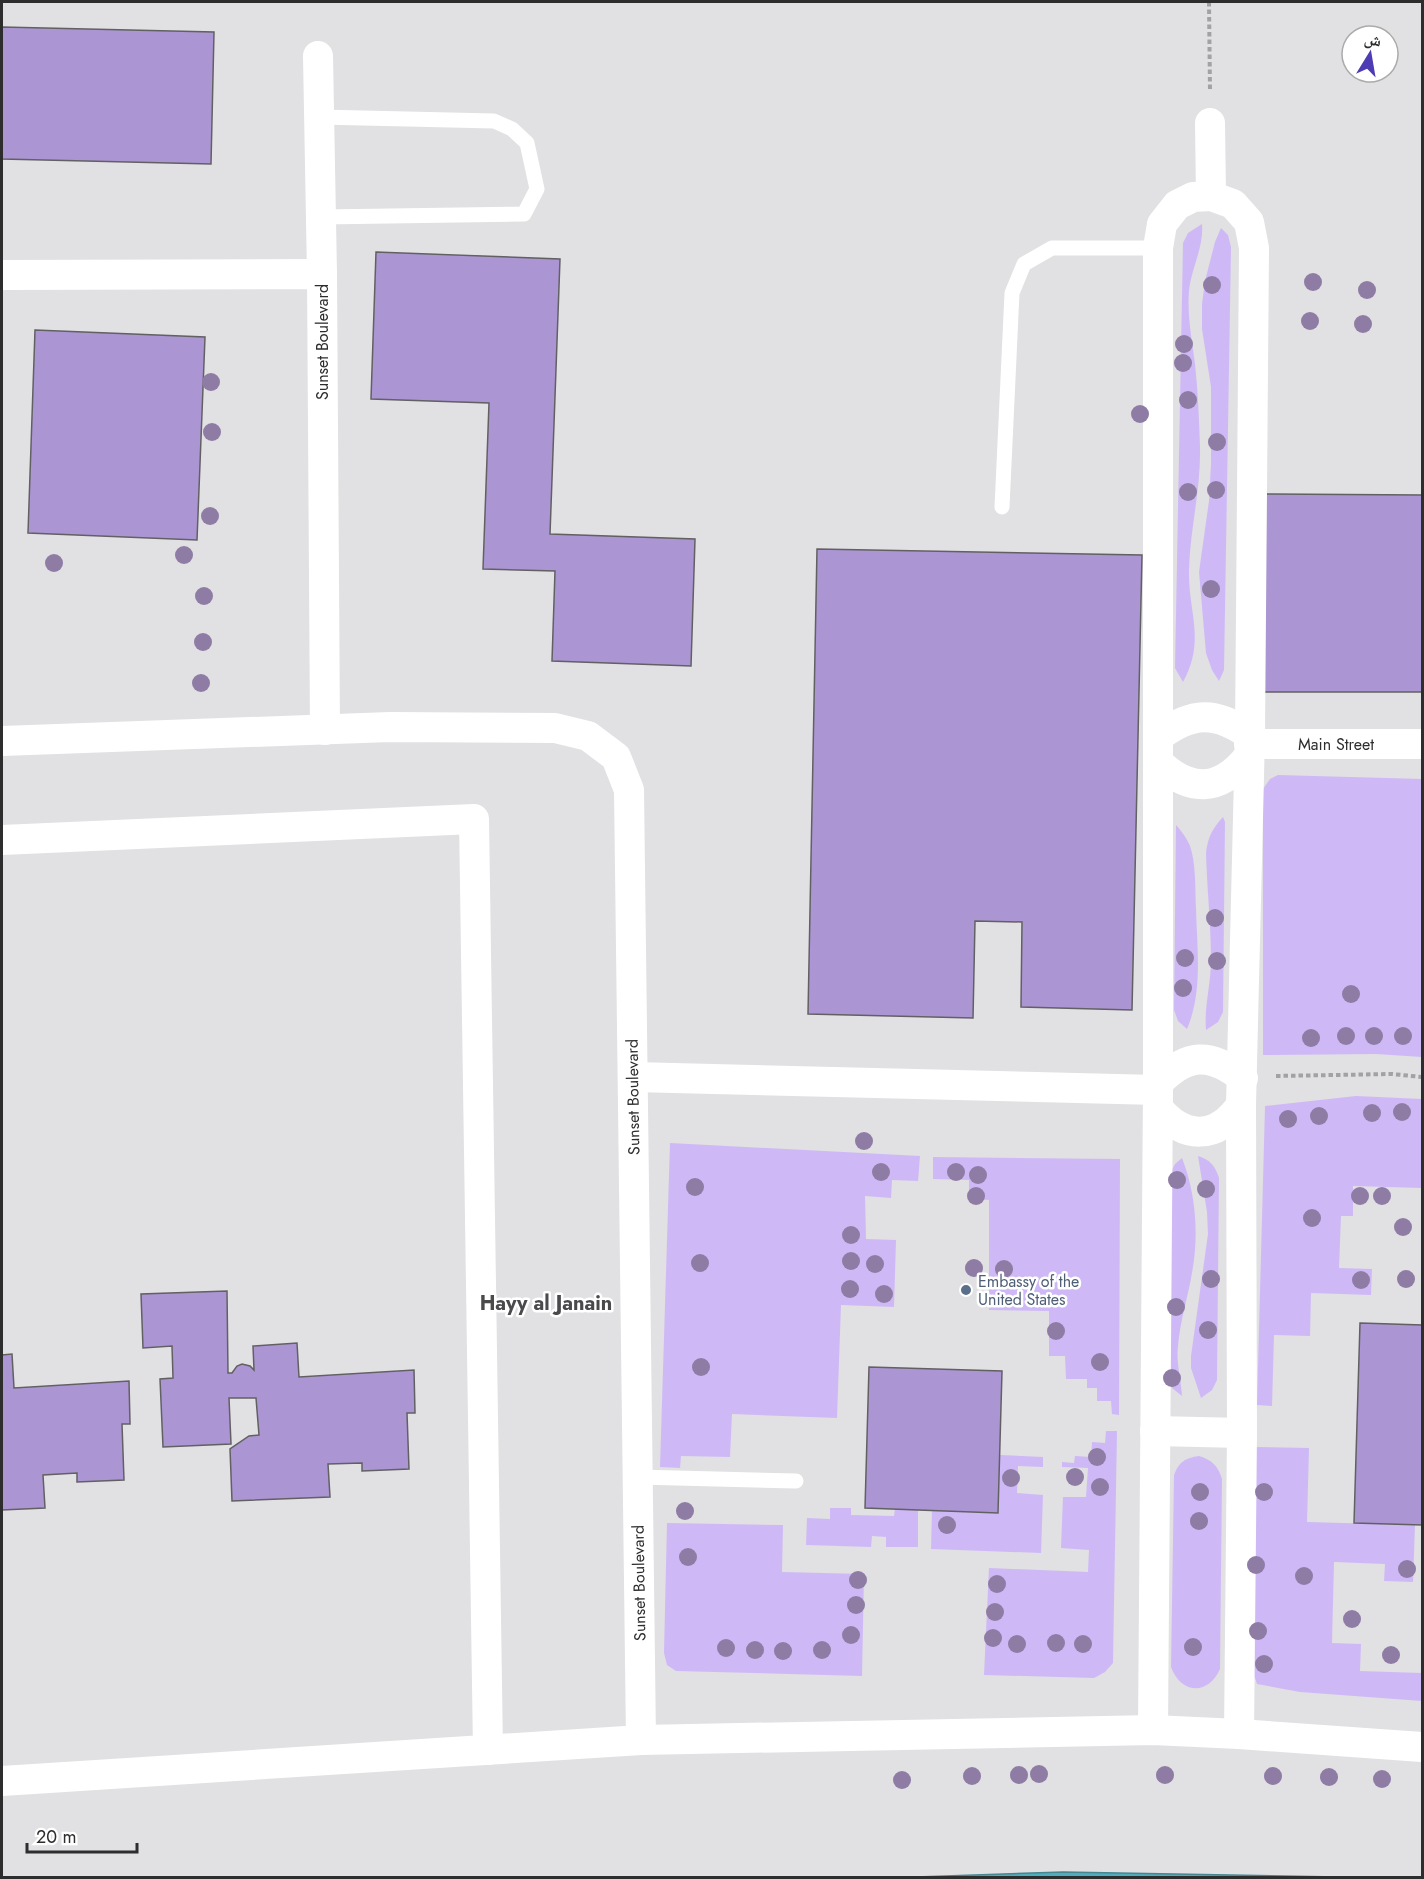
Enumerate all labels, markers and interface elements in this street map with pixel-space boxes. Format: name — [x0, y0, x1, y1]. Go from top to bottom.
north arrow — [1340, 24, 1400, 84]
text: ش — [1362, 27, 1383, 53]
street label: Sunset Boulevard — [311, 284, 334, 400]
street label: Main Street — [1298, 733, 1374, 756]
street label: Sunset Boulevard — [620, 1039, 646, 1155]
place label: Embassy of the United States — [978, 1270, 1079, 1311]
marker: Embassy of the United States — [959, 1283, 973, 1297]
district label: Hayy al Janain — [480, 1289, 612, 1318]
street label: Sunset Boulevard — [626, 1525, 652, 1641]
scale bar — [27, 1816, 136, 1854]
text: 20 m — [36, 1824, 76, 1850]

